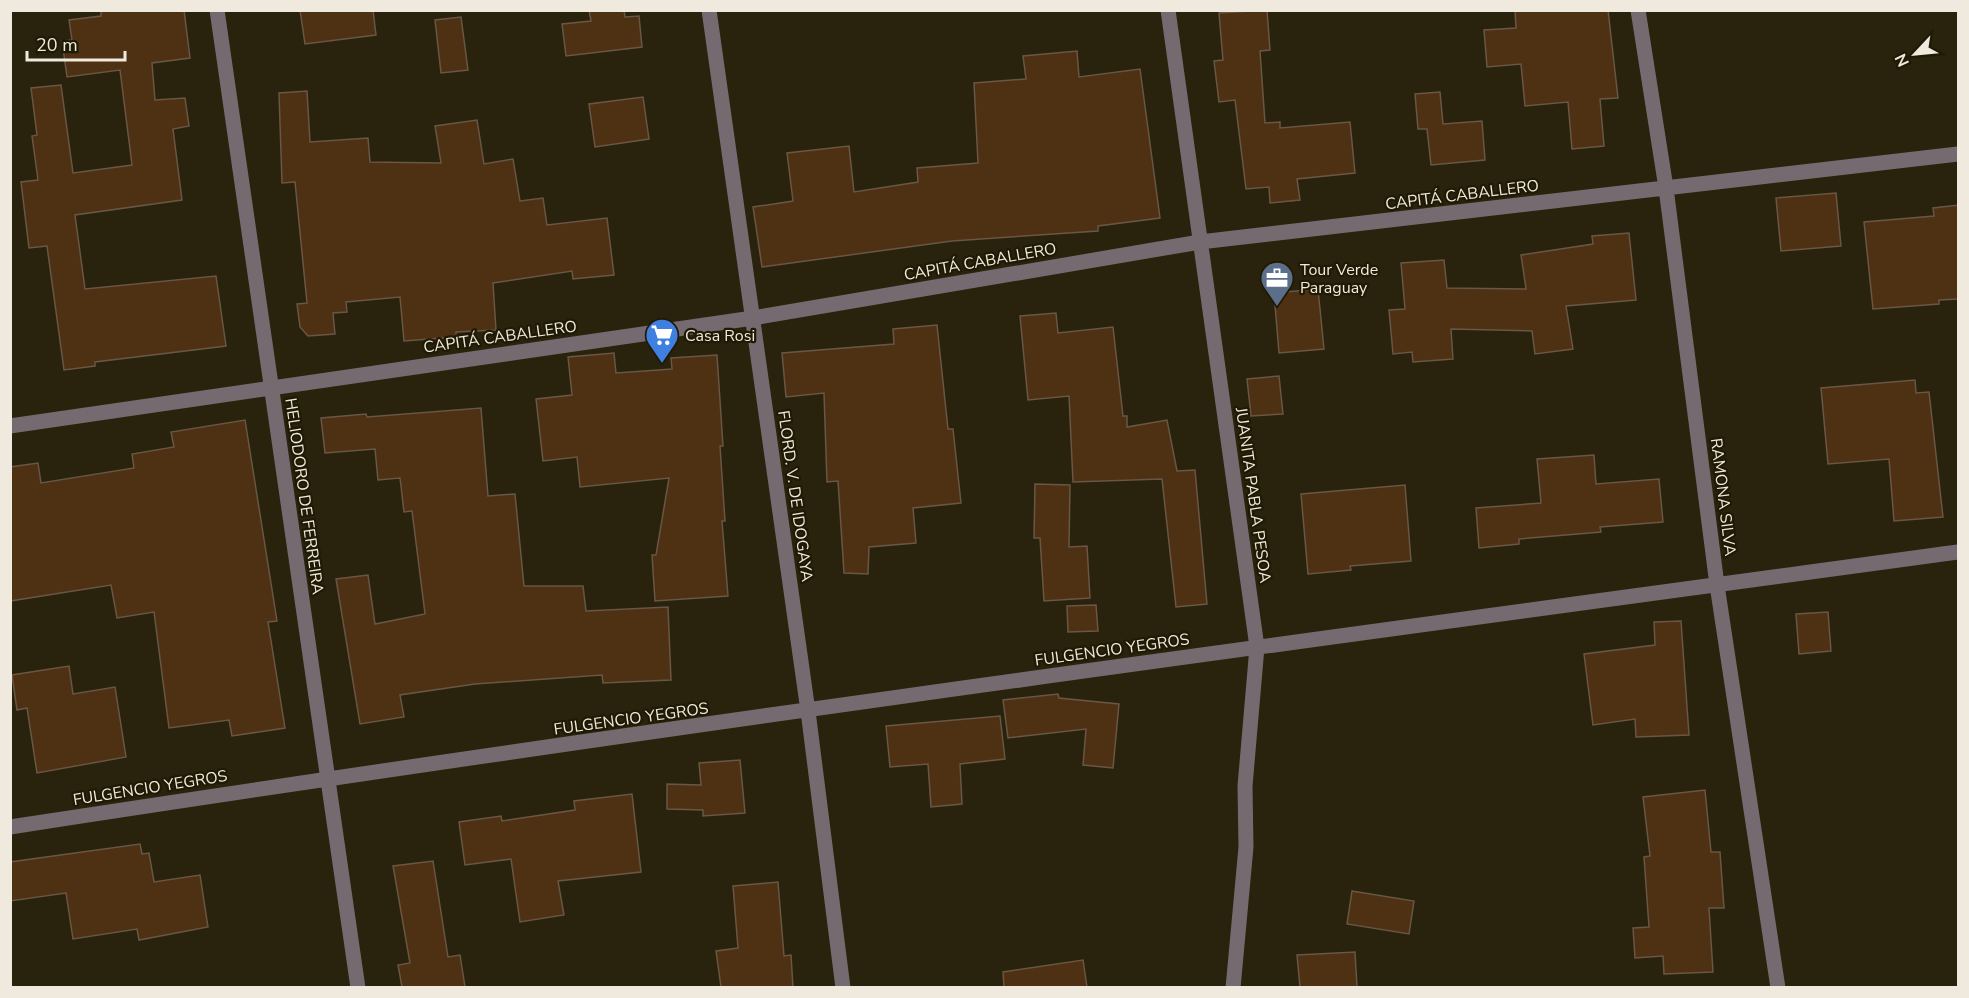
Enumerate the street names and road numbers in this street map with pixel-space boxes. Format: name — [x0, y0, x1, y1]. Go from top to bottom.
street label: CAPITÁ CABALLERO — [1384, 175, 1540, 215]
street label: CAPITÁ CABALLERO — [902, 238, 1058, 286]
street label: CAPITÁ CABALLERO — [422, 315, 578, 359]
street label: HELIODORO DE FERREIRA — [279, 397, 329, 596]
street label: JUANITA PABLA PESOA — [1230, 405, 1276, 585]
street label: FLORD. V. DE IDOGAYA — [772, 409, 818, 584]
street label: RAMONA SILVA — [1705, 437, 1741, 558]
street label: FULGENCIO YEGROS — [1033, 628, 1191, 672]
street label: FULGENCIO YEGROS — [552, 697, 710, 741]
street label: FULGENCIO YEGROS — [71, 765, 229, 811]

